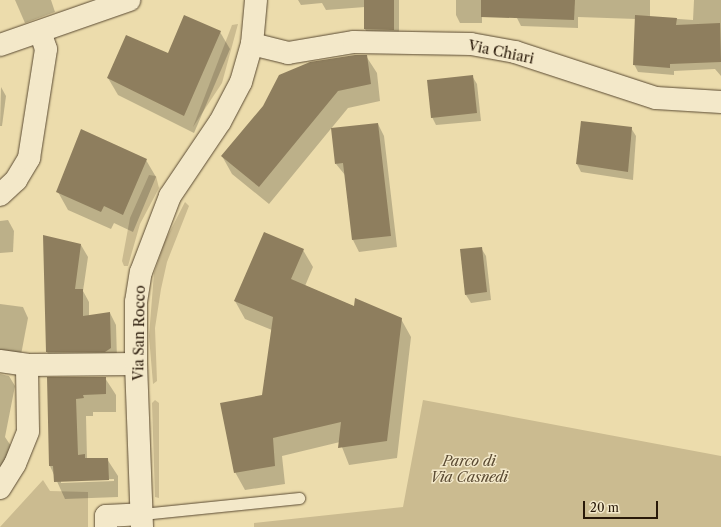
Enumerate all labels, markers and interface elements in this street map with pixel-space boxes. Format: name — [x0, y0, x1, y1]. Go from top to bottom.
street label: Via Chiari — [467, 37, 535, 67]
street label: Via San Rocco — [130, 285, 148, 381]
park label: Parco di Via Casnedi — [430, 453, 508, 486]
scale bar — [585, 493, 660, 519]
text: 20 m — [590, 500, 619, 515]

